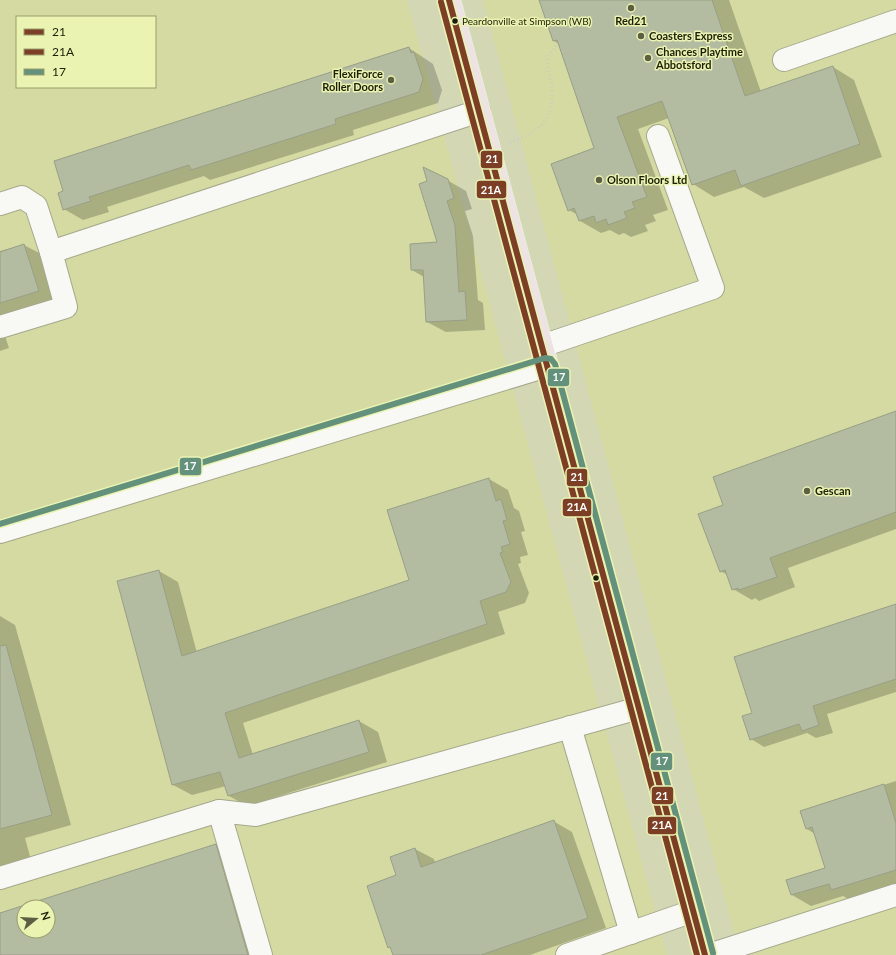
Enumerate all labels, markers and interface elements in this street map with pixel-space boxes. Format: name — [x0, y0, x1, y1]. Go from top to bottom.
marker: Red21 — [626, 3, 636, 13]
place label: Red21 — [615, 14, 647, 27]
place label: Peardonville at Simpson (WB) — [462, 15, 592, 27]
legend — [16, 16, 156, 88]
marker: Peardonville at Simpson (WB) — [450, 16, 460, 26]
text: 21 — [52, 24, 66, 39]
place label: Coasters Express — [649, 29, 732, 42]
marker: Coasters Express — [636, 31, 646, 41]
text: 21A — [52, 44, 75, 59]
place label: Chances Playtime Abbotsford — [655, 45, 743, 71]
marker: Chances Playtime Abbotsford — [643, 53, 653, 63]
text: 17 — [52, 64, 66, 79]
place label: FlexiForce Roller Doors — [322, 67, 383, 93]
marker: FlexiForce Roller Doors — [386, 75, 396, 85]
line badge: 21 — [480, 150, 503, 169]
text: 21 — [486, 152, 498, 165]
place label: Olson Floors Ltd — [607, 173, 687, 186]
marker: Olson Floors Ltd — [594, 175, 604, 185]
line badge: 21A — [476, 180, 507, 199]
text: 21A — [481, 183, 502, 196]
line badge: 17 — [547, 368, 570, 387]
text: 17 — [553, 370, 565, 383]
line badge: 17 — [179, 457, 202, 476]
text: 17 — [184, 459, 196, 472]
line badge: 21 — [566, 468, 588, 487]
text: 21 — [571, 470, 583, 483]
place label: Gescan — [815, 484, 851, 497]
marker: Gescan — [802, 486, 812, 496]
line badge: 21A — [562, 498, 592, 517]
text: 21A — [567, 500, 588, 513]
unlabelled marker — [591, 573, 601, 583]
line badge: 17 — [650, 752, 673, 771]
text: 17 — [656, 754, 668, 767]
line badge: 21 — [651, 786, 674, 805]
text: 21 — [656, 789, 668, 802]
line badge: 21A — [647, 816, 677, 835]
text: 21A — [652, 818, 673, 831]
north arrow — [16, 899, 56, 939]
text: N — [38, 910, 53, 922]

